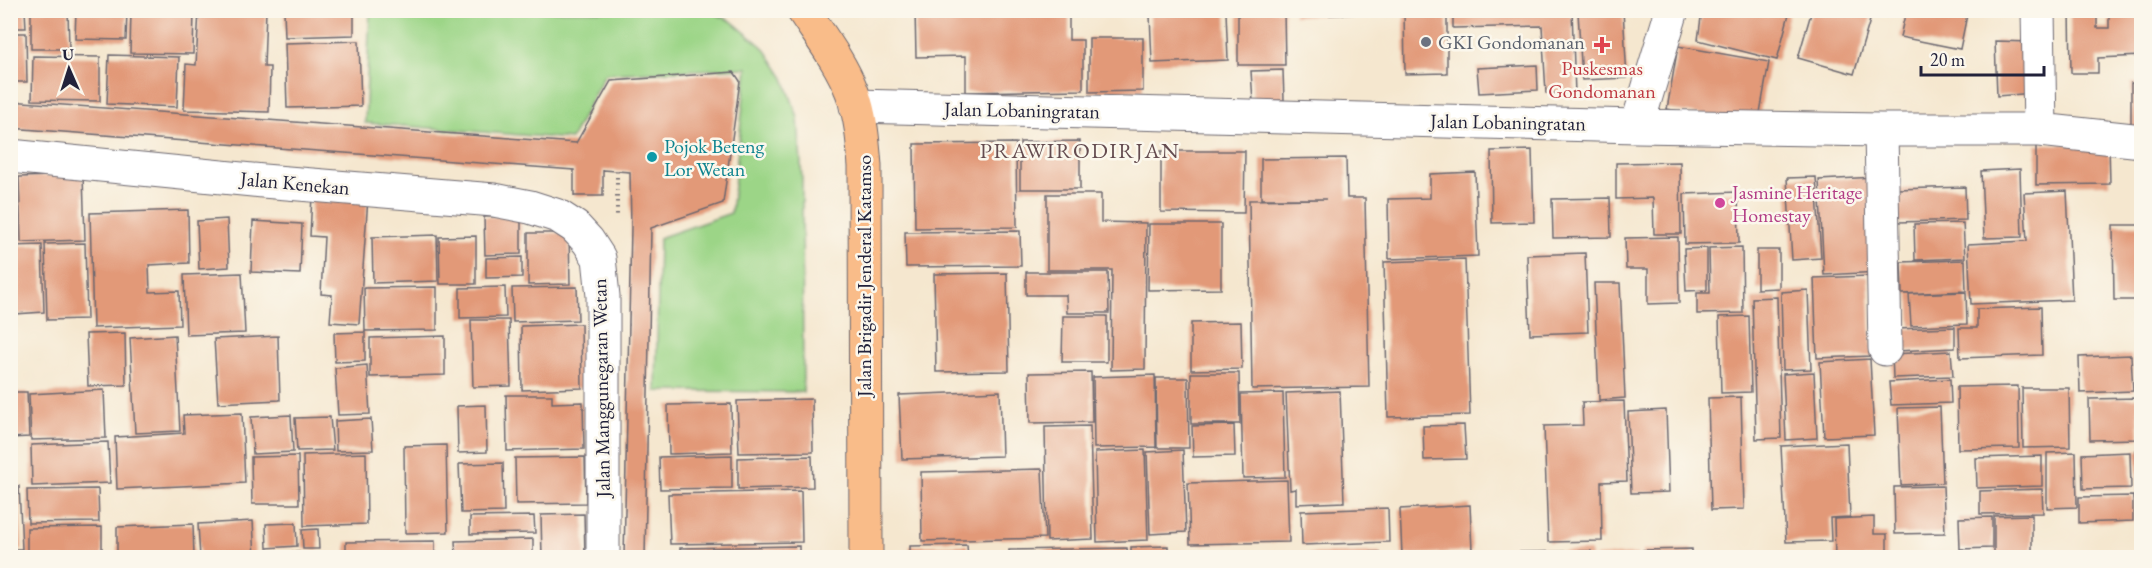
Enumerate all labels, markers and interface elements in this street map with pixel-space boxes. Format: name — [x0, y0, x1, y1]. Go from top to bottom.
place label: GKI Gondomanan — [1438, 29, 1585, 55]
marker: GKI Gondomanan — [1419, 35, 1433, 49]
marker: Puskesmas Gondomanan — [1593, 36, 1611, 54]
north arrow — [39, 39, 99, 99]
scale bar — [1921, 39, 2044, 77]
text: U — [62, 44, 75, 65]
text: 20 m — [1930, 48, 1965, 71]
place label: Puskesmas Gondomanan — [1548, 55, 1656, 104]
street label: Jalan Lobaningratan — [942, 96, 1101, 124]
street label: Jalan Lobaningratan — [1428, 108, 1587, 136]
place label: Pojok Beteng Lor Wetan — [664, 133, 765, 182]
district label: PRAWIRODIRJAN — [980, 136, 1180, 165]
marker: Pojok Beteng Lor Wetan — [645, 150, 659, 164]
street label: Jalan Brigadir Jenderal Katamso — [851, 155, 877, 399]
street label: Jalan Kenekan — [237, 165, 351, 201]
place label: Jasmine Heritage Homestay — [1730, 179, 1863, 228]
marker: Jasmine Heritage Homestay — [1713, 196, 1727, 210]
street label: Jalan Manggunegaran Wetan — [586, 278, 616, 500]

